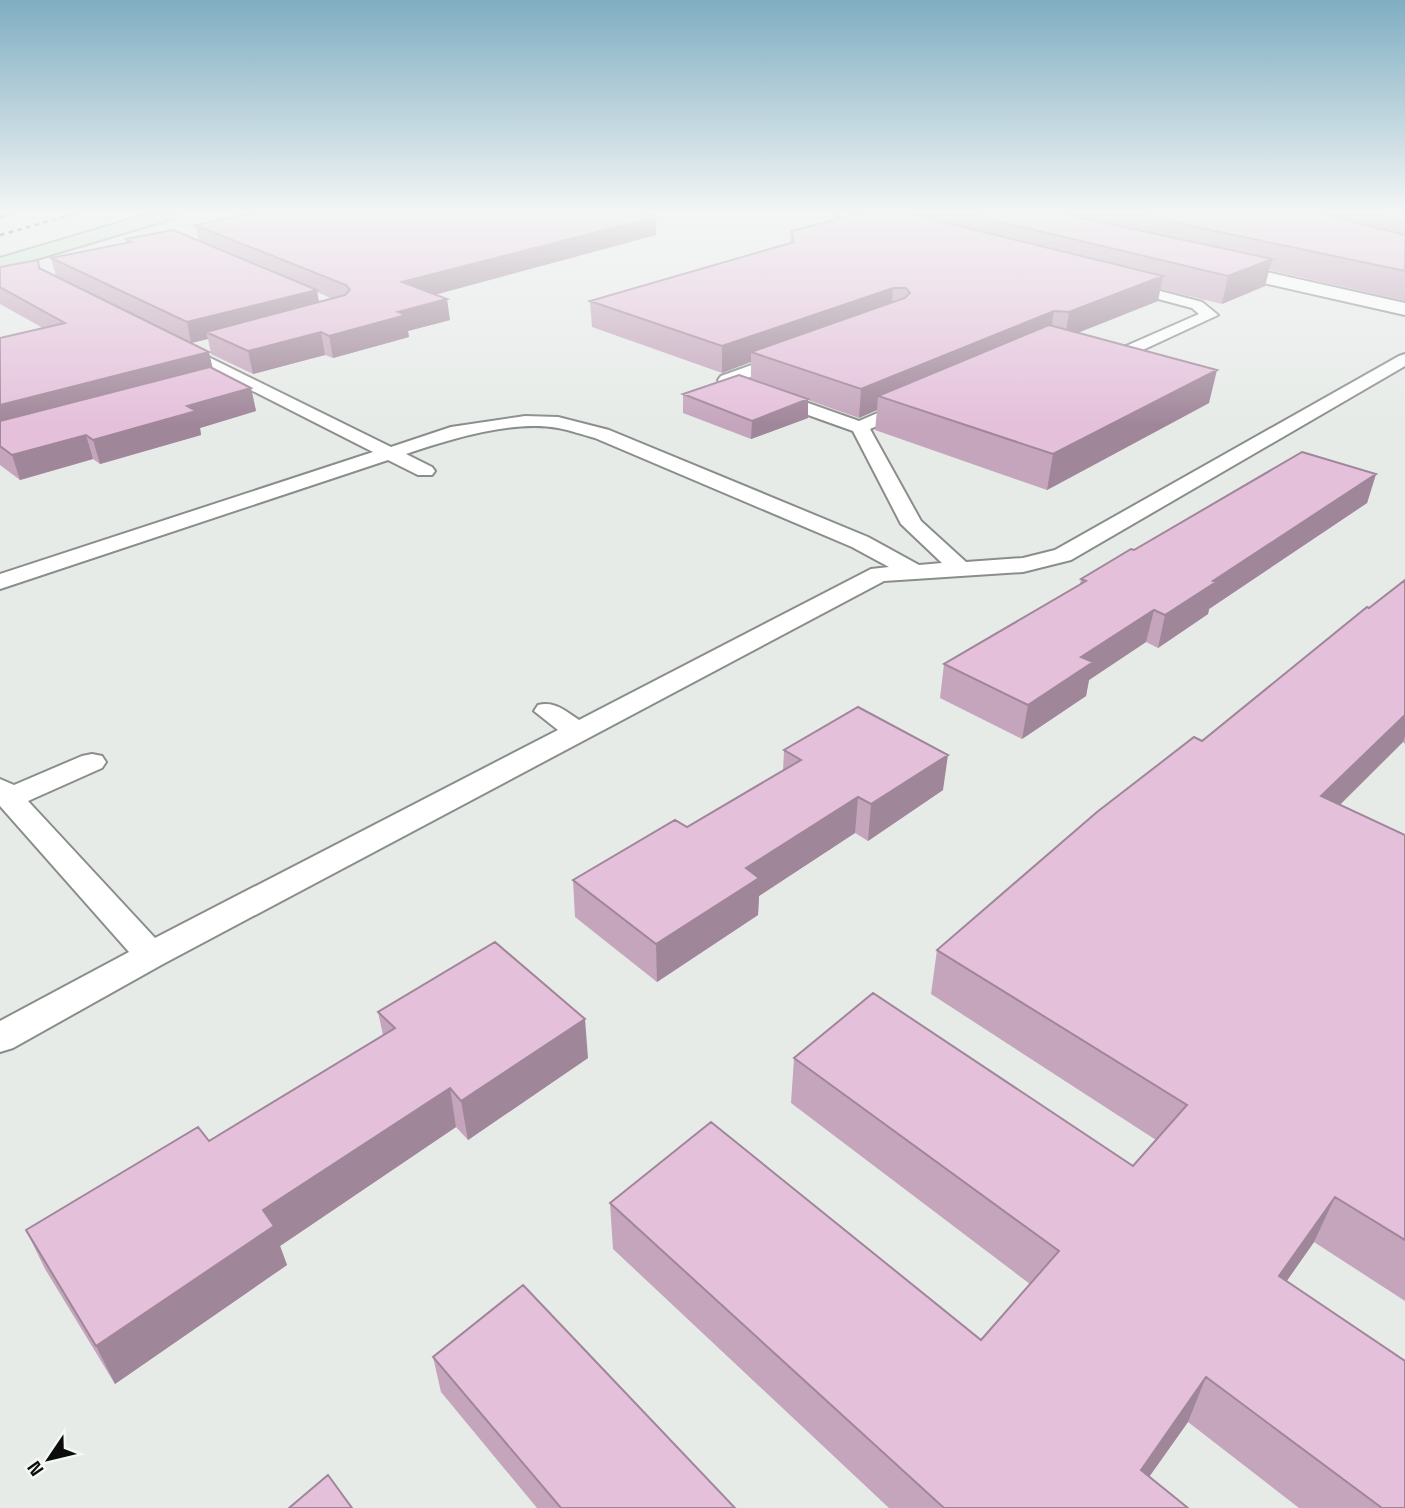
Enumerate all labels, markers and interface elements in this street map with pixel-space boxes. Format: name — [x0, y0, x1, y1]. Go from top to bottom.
north arrow — [14, 1424, 84, 1494]
text: N — [22, 1456, 49, 1481]

